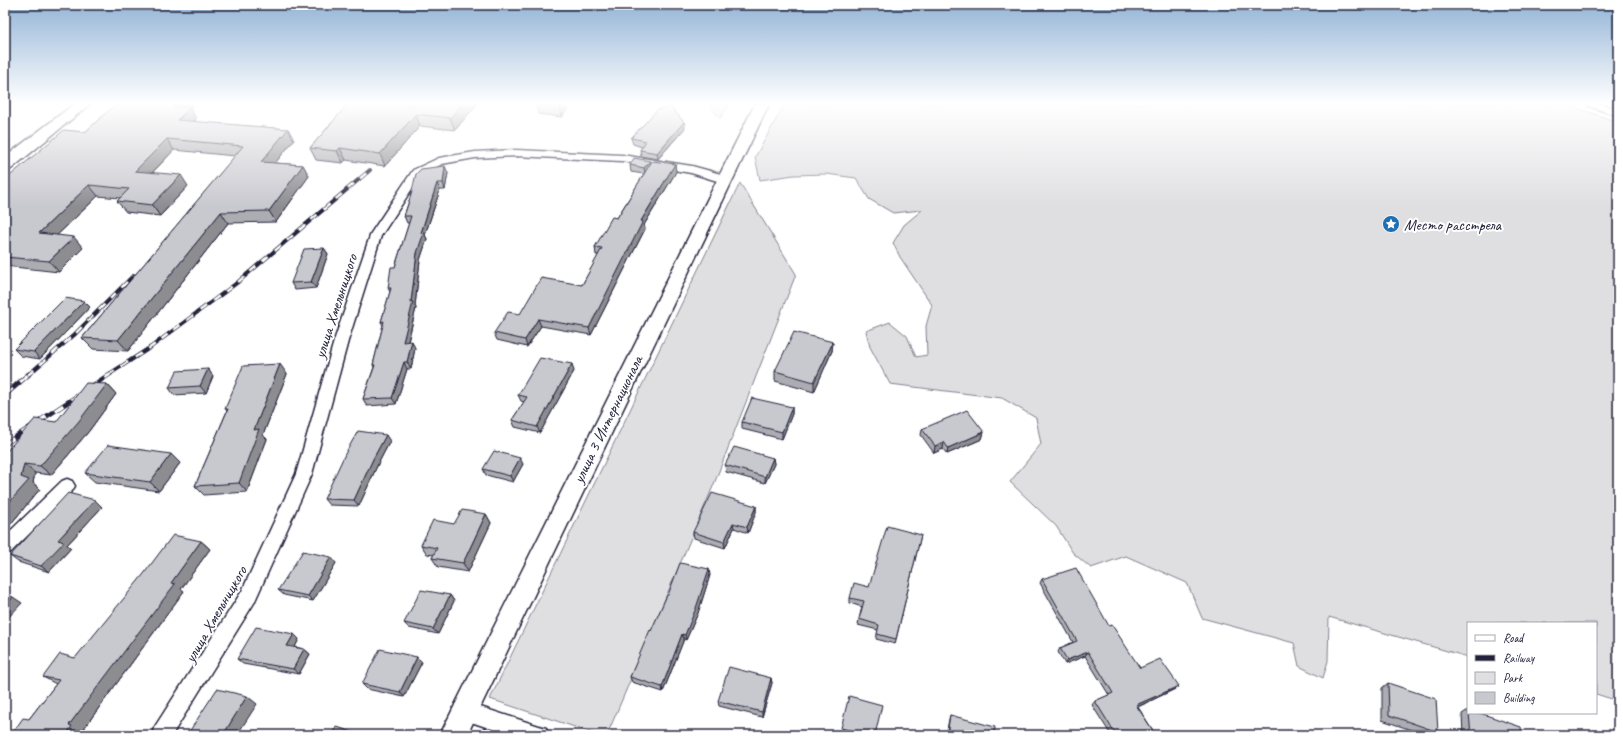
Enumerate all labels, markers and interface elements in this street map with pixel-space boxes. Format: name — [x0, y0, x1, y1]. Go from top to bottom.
place icon: Место расстрела — [1381, 214, 1401, 234]
place label: Место расстрела — [1404, 215, 1503, 235]
street label: улица Хмельницкого — [309, 251, 363, 362]
street label: улица 3 Интернационала — [568, 351, 648, 487]
street label: улица Хмельницкого — [180, 562, 252, 667]
legend — [1467, 622, 1597, 714]
text: Road — [1503, 630, 1525, 646]
text: Railway — [1503, 650, 1535, 666]
text: Park — [1503, 670, 1524, 686]
text: Building — [1503, 690, 1535, 706]

